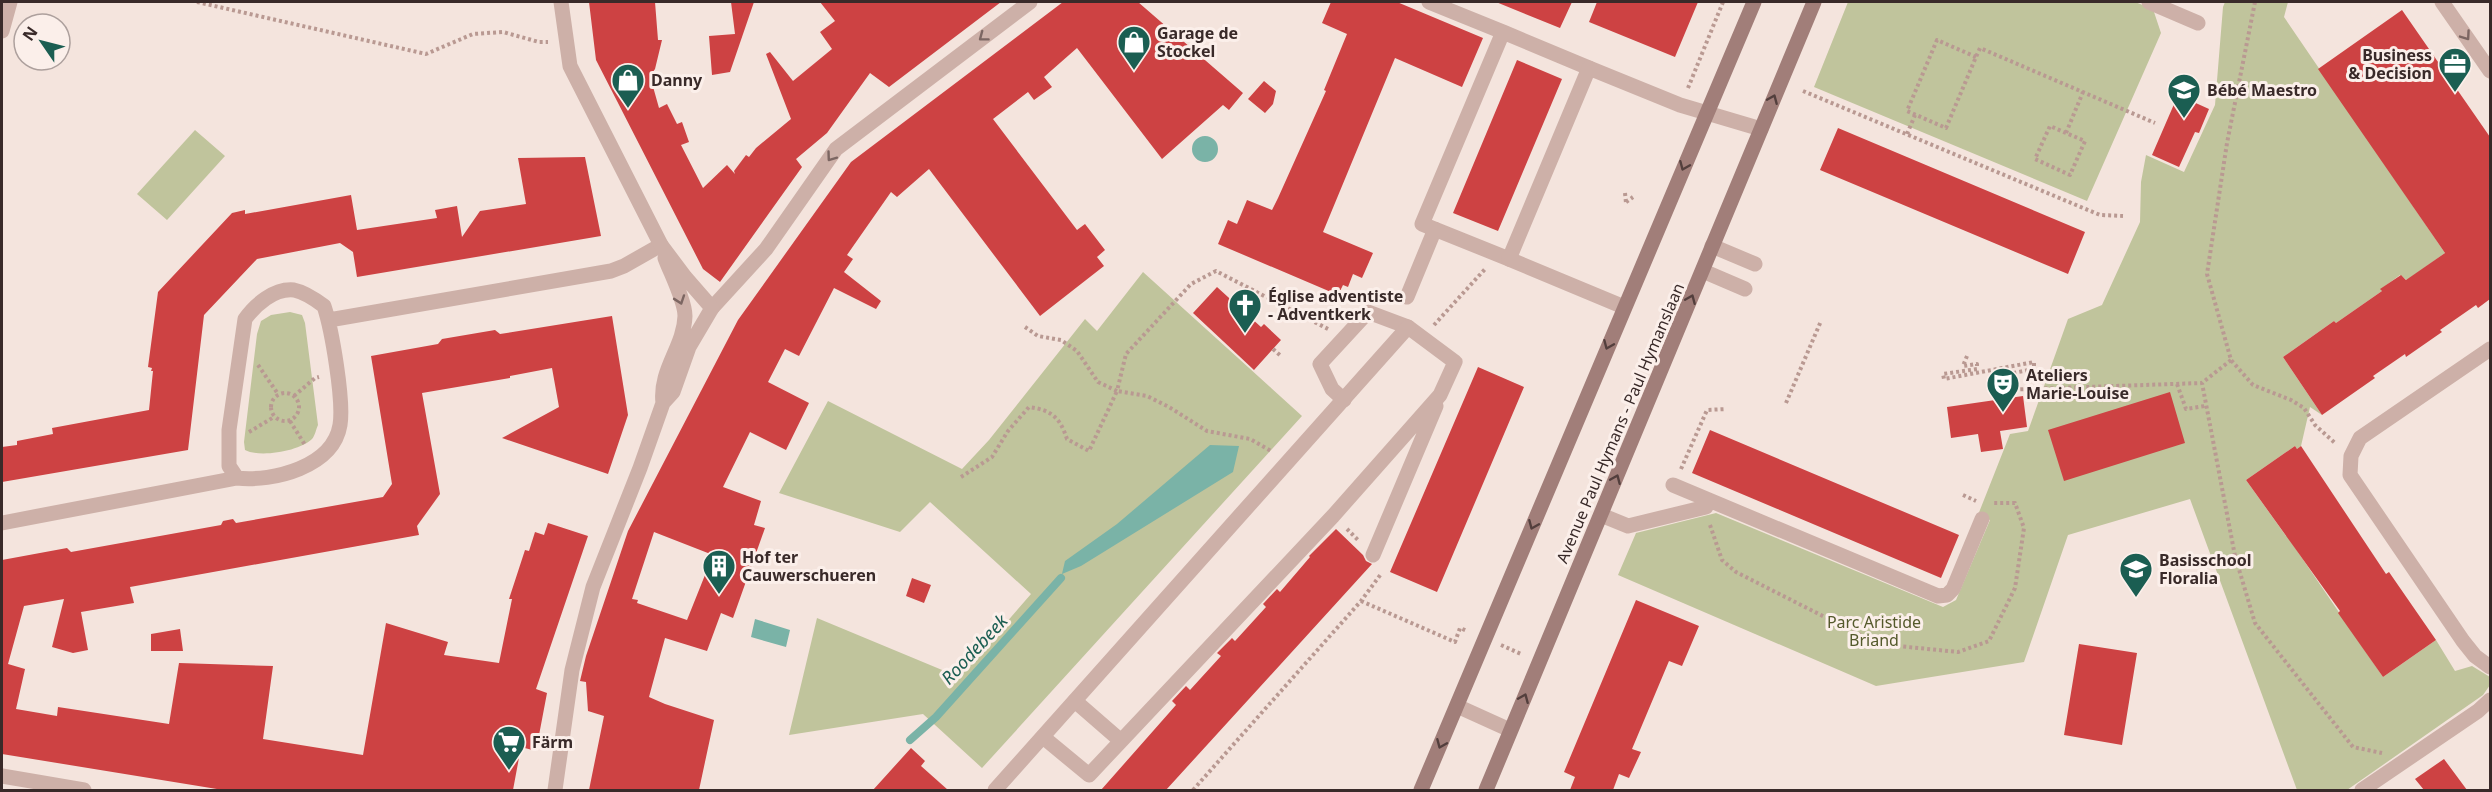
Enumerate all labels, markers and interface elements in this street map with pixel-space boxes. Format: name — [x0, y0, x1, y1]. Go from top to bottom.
north arrow — [12, 12, 72, 72]
text: N — [17, 22, 42, 45]
place label: Garage de Stockel — [1157, 22, 1238, 62]
shop icon: Garage de Stockel — [1116, 24, 1152, 71]
one-way arrow — [979, 30, 990, 41]
one-way arrow — [2459, 30, 2470, 41]
place label: Business & Decision — [2348, 44, 2432, 84]
office icon: Business & Decision — [2437, 46, 2473, 93]
shop icon: Danny — [610, 62, 646, 109]
place label: Danny — [651, 69, 703, 91]
school or university icon: Bébé Maestro — [2166, 72, 2202, 119]
place label: Bébé Maestro — [2207, 79, 2317, 101]
one-way arrow — [1766, 95, 1778, 106]
one-way arrow — [827, 151, 838, 162]
one-way arrow — [1679, 159, 1691, 170]
street label: Avenue Paul Hymans - Paul Hymanslaan — [1551, 279, 1689, 567]
place label: Église adventiste - Adventkerk — [1268, 285, 1403, 325]
church icon: Église adventiste - Adventkerk — [1227, 287, 1263, 334]
one-way arrow — [673, 294, 686, 305]
one-way arrow — [1684, 295, 1696, 306]
one-way arrow — [1603, 339, 1615, 350]
place label: Ateliers Marie-Louise — [2026, 364, 2129, 404]
theatre icon: Ateliers Marie-Louise — [1985, 366, 2021, 413]
one-way arrow — [1609, 474, 1621, 485]
one-way arrow — [1528, 519, 1540, 530]
place label: Hof ter Cauwerschueren — [742, 546, 876, 586]
building icon: Hof ter Cauwerschueren — [701, 548, 737, 595]
place label: Basisschool Floralia — [2159, 549, 2252, 589]
school or university icon: Basisschool Floralia — [2118, 551, 2154, 598]
water label: Roodebeek — [935, 608, 1013, 689]
park label: Parc Aristide Briand — [1827, 611, 1921, 651]
one-way arrow — [1517, 693, 1529, 704]
supermarket icon: Färm — [491, 724, 527, 771]
place label: Färm — [532, 731, 573, 753]
one-way arrow — [1436, 737, 1448, 748]

